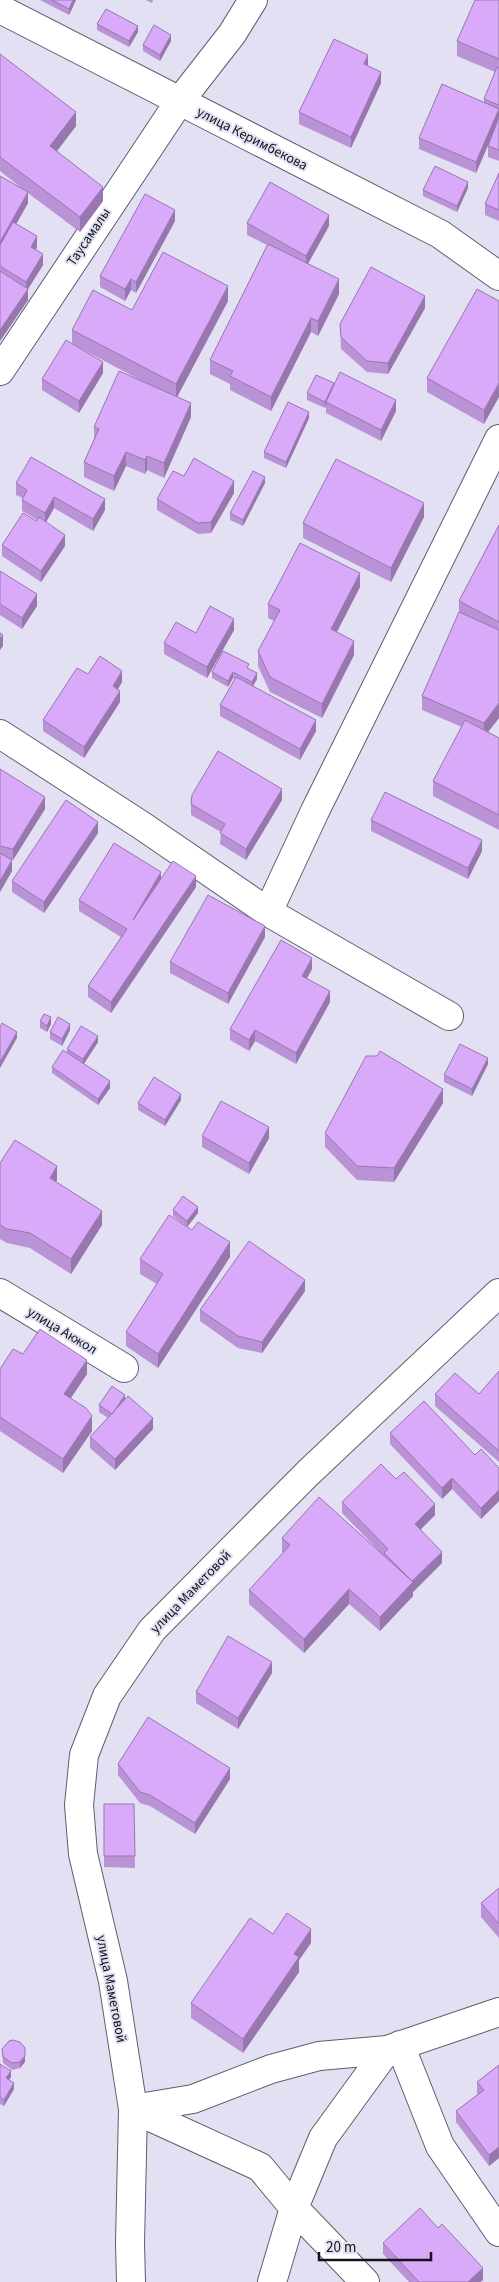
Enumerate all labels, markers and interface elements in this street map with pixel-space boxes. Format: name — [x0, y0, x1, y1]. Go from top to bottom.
street label: улица Керимбекова — [193, 102, 311, 176]
street label: Таусамалы — [62, 204, 116, 270]
street label: улица Акжол — [23, 1302, 101, 1360]
street label: улица Маметовой — [146, 1546, 236, 1638]
street label: улица Маметовой — [91, 1934, 131, 2044]
scale bar — [319, 2230, 432, 2262]
text: 20 m — [326, 2237, 356, 2258]

